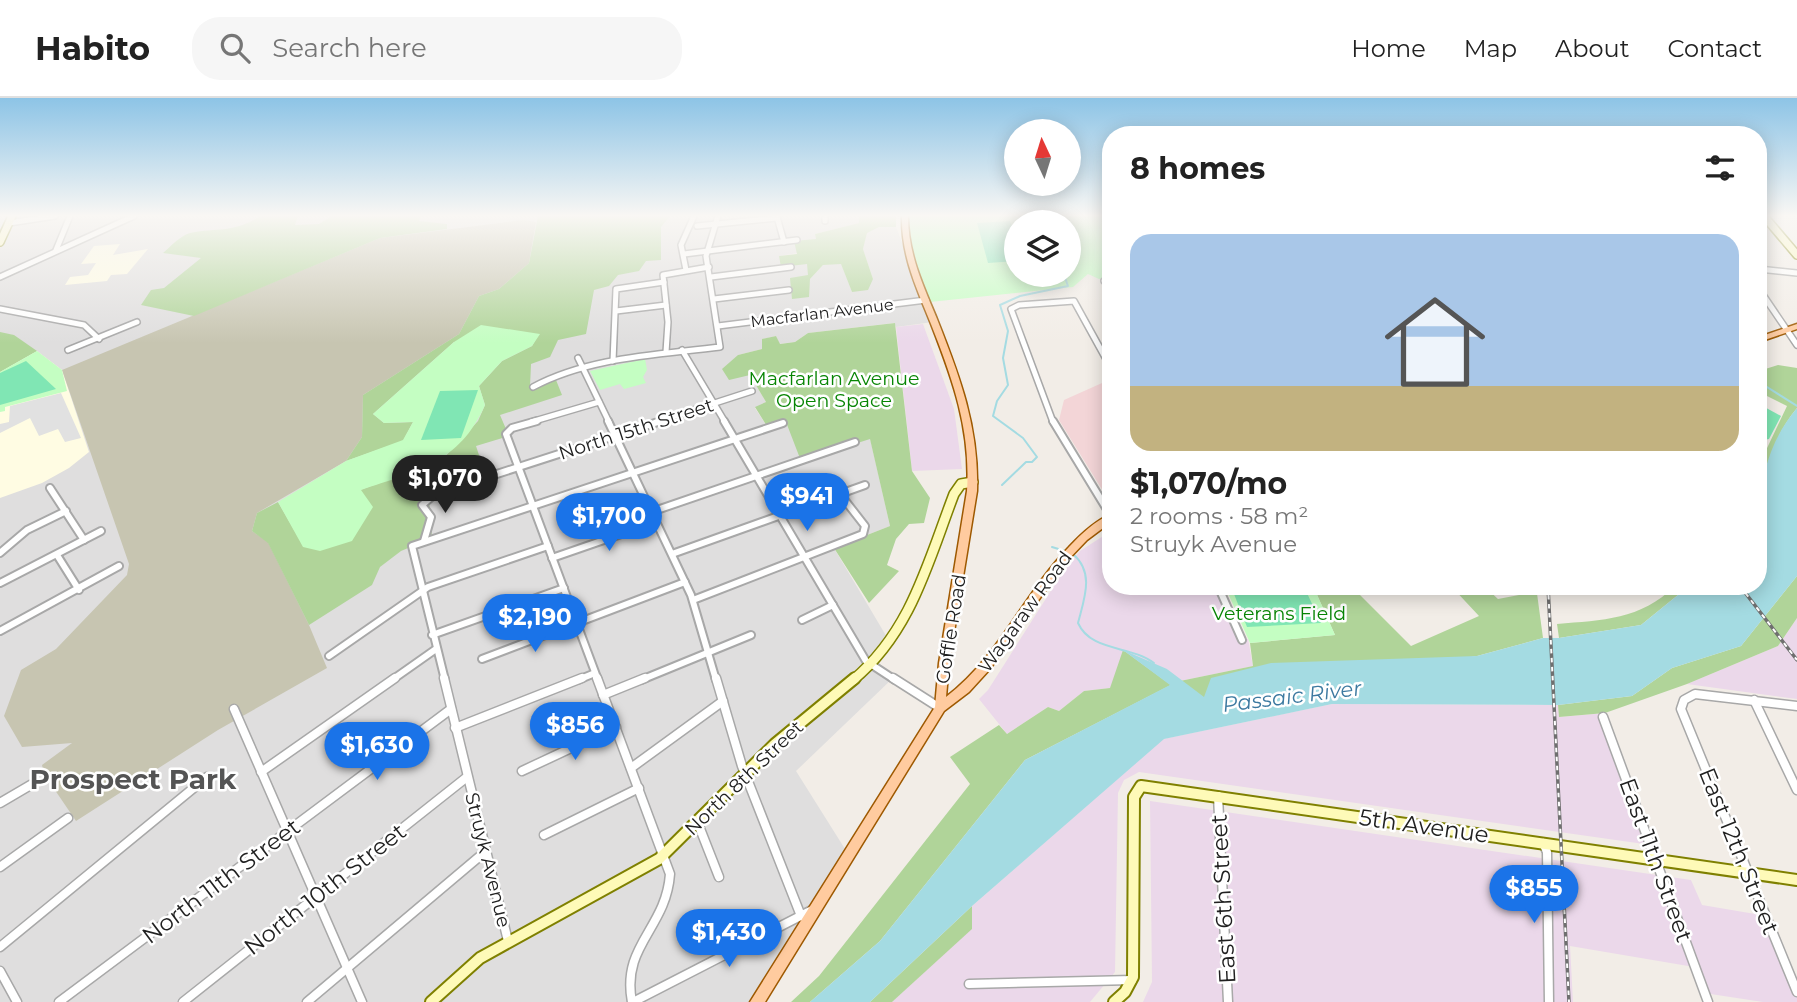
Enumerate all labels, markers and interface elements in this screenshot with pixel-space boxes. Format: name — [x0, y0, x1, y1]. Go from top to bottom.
search box — [192, 17, 682, 80]
text: Habito — [35, 28, 150, 68]
icon: search — [216, 29, 254, 67]
text: Search here — [272, 32, 427, 64]
text: Home — [1351, 34, 1426, 63]
text: Map — [1464, 34, 1517, 63]
text: About — [1555, 34, 1629, 63]
text: Contact — [1667, 34, 1762, 63]
north arrow — [1004, 119, 1082, 196]
map controls — [1004, 119, 1081, 287]
icon: filters — [1701, 149, 1739, 187]
text: 8 homes — [1130, 150, 1265, 187]
button: layers — [1004, 210, 1081, 287]
icon: home — [1372, 279, 1498, 405]
street label: Macfarlan Avenue — [749, 295, 895, 331]
park label: Macfarlan Avenue Open Space — [749, 367, 919, 412]
street label: North 15th Street — [556, 393, 717, 465]
pin: $1,070 — [388, 456, 502, 515]
text: $1,070 — [408, 464, 482, 492]
text: $1,070/mo — [1130, 465, 1287, 502]
pin: $941 — [766, 474, 848, 533]
text: $941 — [780, 482, 834, 510]
pin: $1,700 — [552, 494, 666, 553]
text: $1,700 — [572, 502, 646, 530]
text: 2 rooms · 58 m² — [1130, 502, 1308, 530]
text: Struyk Avenue — [1130, 530, 1297, 558]
street label: Wagaraw Road — [973, 547, 1077, 677]
street label: Goffle Road — [931, 573, 971, 685]
pin: $2,190 — [478, 594, 592, 654]
park label: Veterans Field — [1212, 602, 1346, 625]
text: $2,190 — [498, 603, 572, 631]
water label: Passaic River — [1221, 675, 1363, 717]
pin: $856 — [534, 702, 616, 762]
text: $856 — [546, 711, 604, 739]
street label: North 8th Street — [680, 715, 808, 840]
pin: $1,630 — [320, 722, 434, 782]
text: $1,630 — [340, 731, 414, 759]
district label: Prospect Park — [30, 762, 237, 796]
street label: East 12th Street — [1693, 764, 1785, 938]
street label: East 11th Street — [1613, 774, 1699, 946]
street label: Struyk Avenue — [460, 790, 516, 930]
street label: 5th Avenue — [1357, 803, 1491, 849]
street label: North 11th Street — [136, 812, 306, 950]
street label: East 6th Street — [1205, 813, 1241, 985]
street label: North 10th Street — [238, 817, 412, 961]
pin: $855 — [1493, 866, 1575, 925]
text: $855 — [1505, 874, 1563, 902]
pin: $1,430 — [672, 910, 786, 969]
text: $1,430 — [692, 918, 766, 946]

